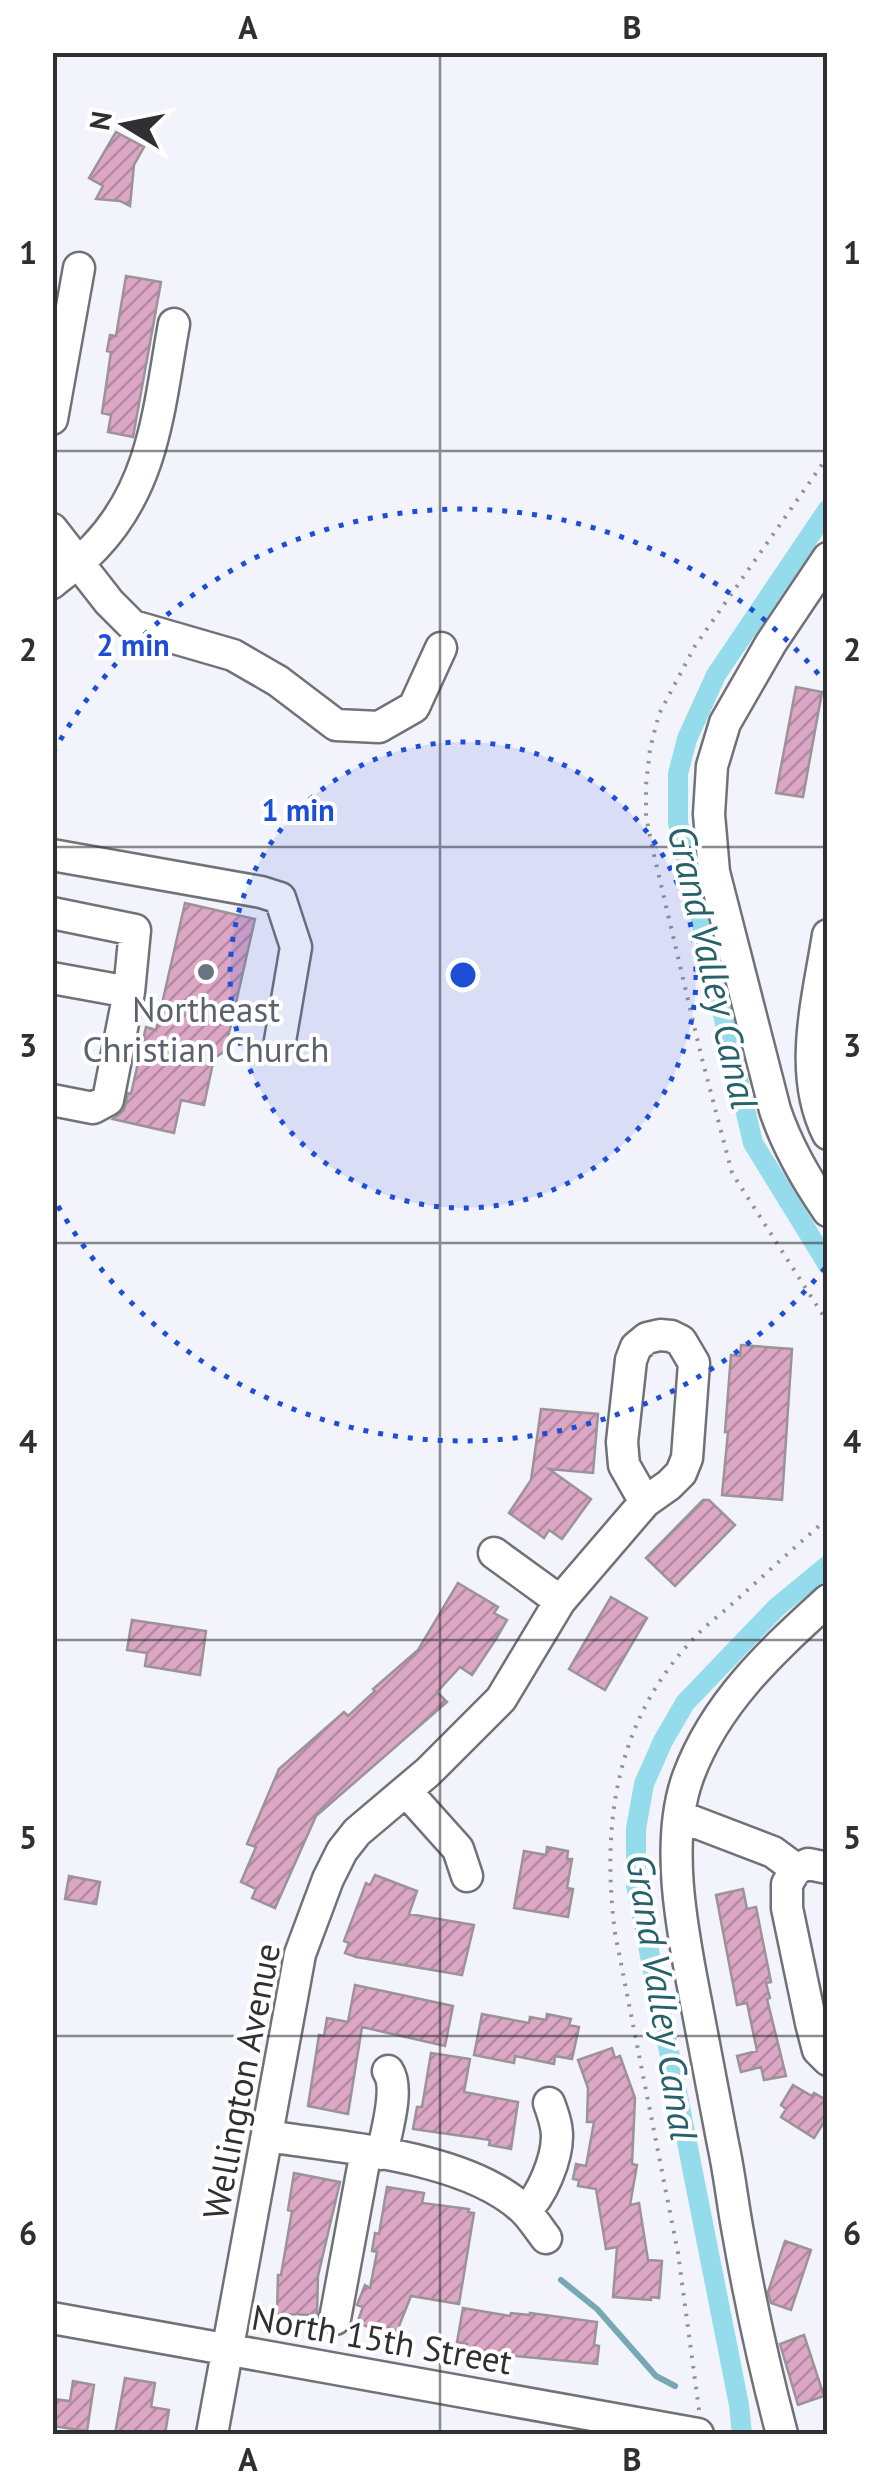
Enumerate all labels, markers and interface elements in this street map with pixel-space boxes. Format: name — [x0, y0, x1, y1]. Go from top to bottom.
text: A — [238, 6, 258, 48]
text: B — [623, 6, 641, 48]
north arrow — [75, 75, 175, 175]
text: N — [80, 108, 120, 133]
text: 1 — [19, 231, 37, 273]
text: 1 — [843, 231, 861, 273]
text: 2 min — [96, 625, 170, 664]
text: 2 — [19, 628, 37, 670]
text: 2 — [843, 628, 861, 670]
text: 1 min — [261, 790, 335, 829]
water label: Grand Valley Canal — [658, 821, 770, 1113]
centre of rings — [445, 957, 481, 993]
marker: Northeast Christian Church — [195, 961, 217, 983]
place label: Northeast Christian Church — [82, 986, 330, 1072]
text: 3 — [19, 1024, 37, 1066]
text: 3 — [843, 1024, 861, 1066]
text: 4 — [19, 1420, 37, 1462]
text: 4 — [843, 1420, 861, 1462]
text: 5 — [19, 1816, 37, 1858]
text: 5 — [843, 1816, 861, 1858]
water label: Grand Valley Canal — [616, 1850, 710, 2144]
street label: Wellington Avenue — [192, 1939, 290, 2223]
text: 6 — [19, 2212, 37, 2254]
text: 6 — [843, 2212, 861, 2254]
street label: North 15th Street — [248, 2293, 516, 2385]
text: A — [238, 2438, 258, 2480]
text: B — [623, 2438, 641, 2480]

